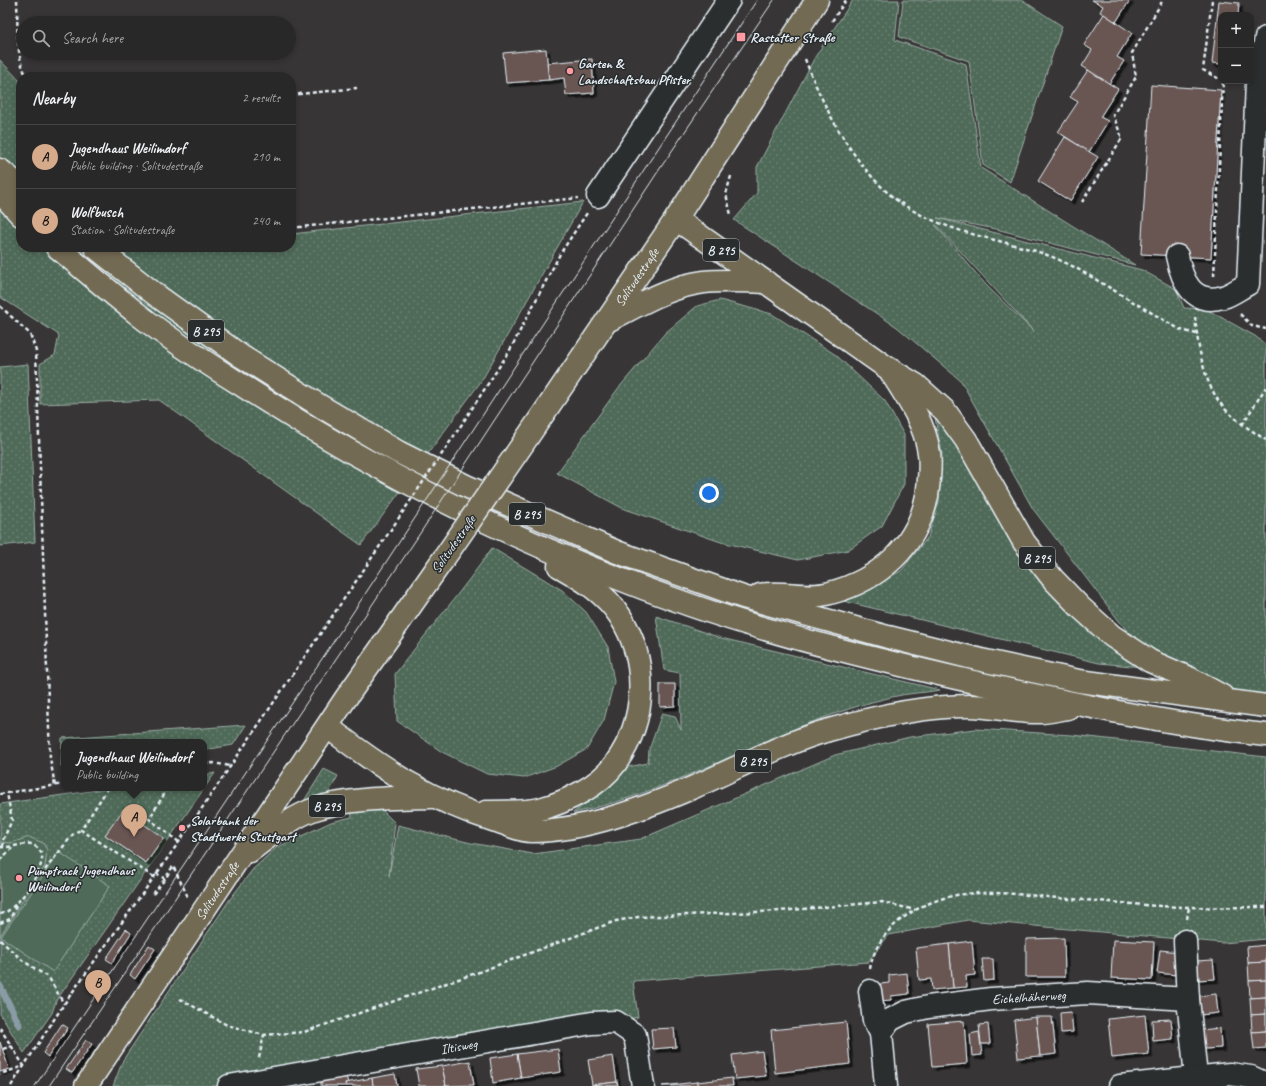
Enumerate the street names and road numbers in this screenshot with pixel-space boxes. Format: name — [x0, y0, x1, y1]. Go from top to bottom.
road number: B 295 — [703, 239, 739, 261]
street label: Solitudestraße — [611, 244, 663, 310]
road number: B 295 — [188, 320, 224, 342]
road number: B 295 — [509, 503, 545, 525]
street label: Solitudestraße — [427, 511, 480, 576]
road number: B 295 — [1019, 547, 1055, 569]
road number: B 295 — [735, 750, 771, 772]
road number: B 295 — [309, 795, 345, 817]
street label: Solitudestraße — [192, 857, 244, 924]
street label: Eichelhäherweg — [992, 986, 1067, 1008]
street label: Iltisweg — [439, 1035, 479, 1058]

